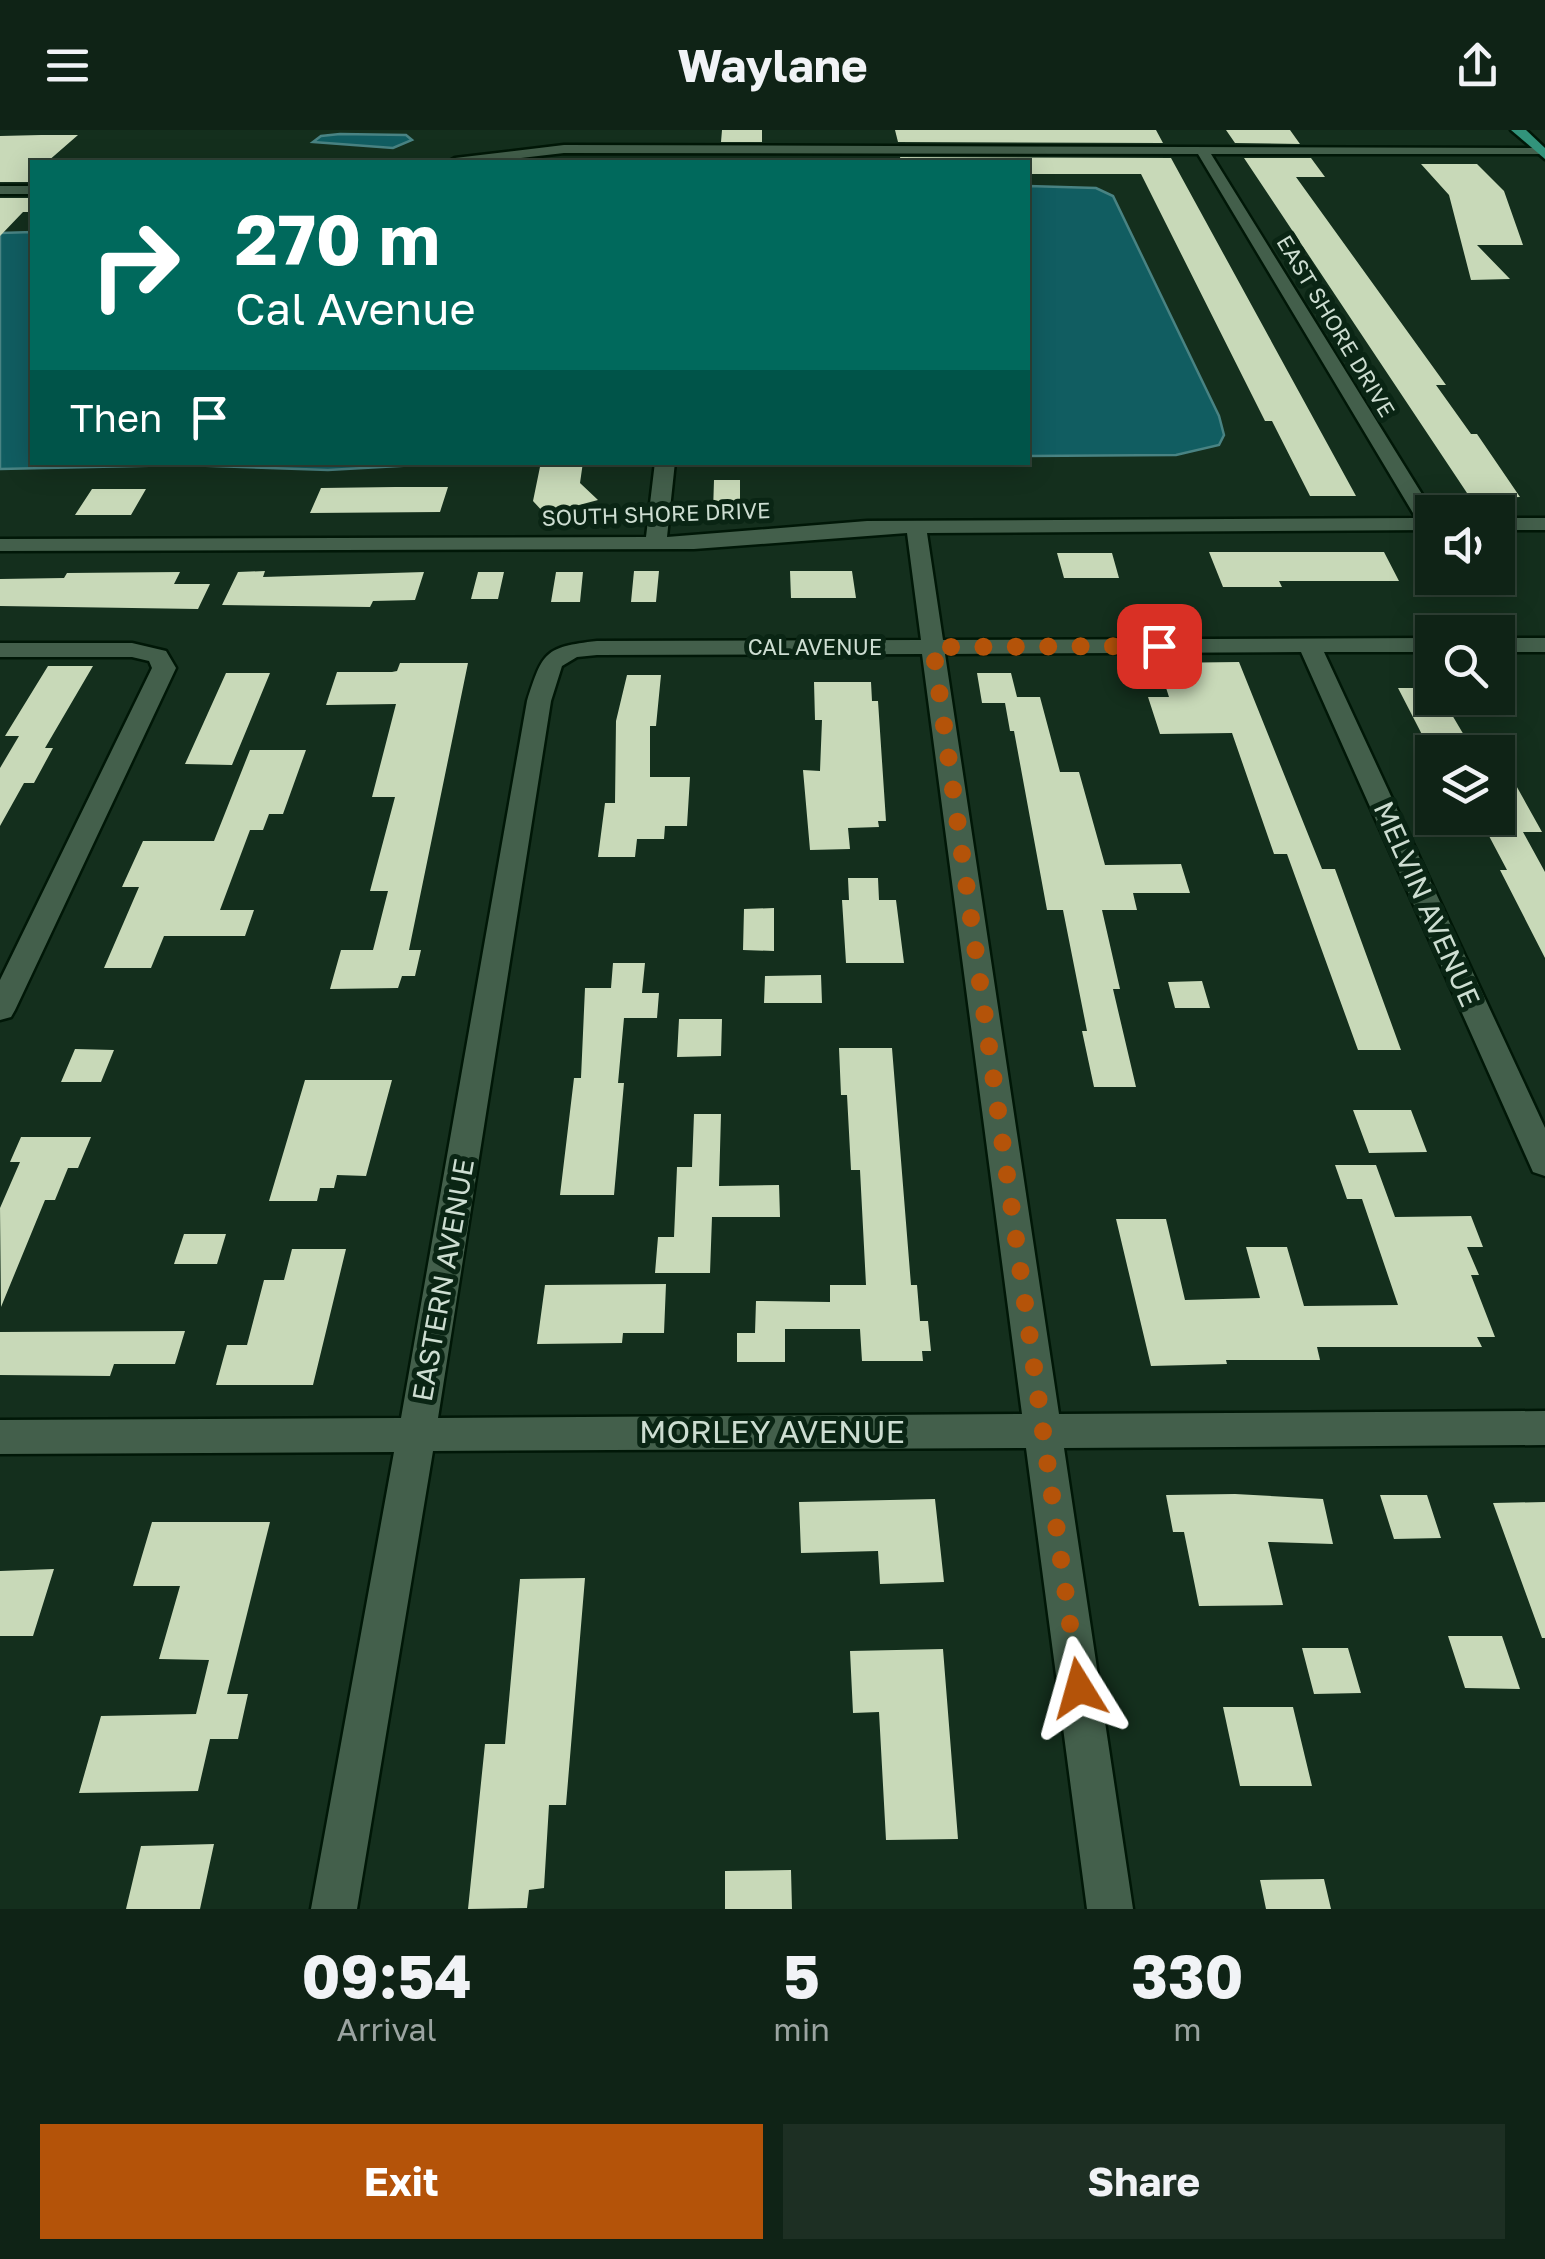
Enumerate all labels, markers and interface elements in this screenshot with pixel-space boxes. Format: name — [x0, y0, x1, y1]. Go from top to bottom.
icon: menu — [40, 38, 95, 93]
text: Waylane — [677, 38, 868, 92]
icon: share — [1450, 38, 1505, 93]
text: 270 m — [235, 196, 440, 280]
icon: right — [70, 200, 200, 330]
street label: EAST SHORE DRIVE — [1271, 230, 1401, 422]
text: Cal Avenue — [235, 281, 476, 335]
icon: arrive — [182, 390, 237, 445]
text: Then — [70, 395, 162, 440]
map controls — [1415, 495, 1515, 835]
button: sound — [1415, 495, 1515, 595]
street label: SOUTH SHORE DRIVE — [541, 496, 771, 531]
pin — [1117, 604, 1202, 689]
button: search — [1415, 615, 1515, 715]
icon: arrive — [1132, 619, 1187, 674]
street label: CAL AVENUE — [748, 633, 882, 660]
button: layers — [1415, 735, 1515, 835]
street label: MELVIN AVENUE — [1367, 796, 1487, 1011]
street label: EASTERN AVENUE — [405, 1156, 480, 1404]
street label: MORLEY AVENUE — [639, 1412, 905, 1450]
position arrow — [1027, 1636, 1131, 1740]
text: 09:54 — [301, 1939, 472, 2011]
text: 5 — [783, 1939, 820, 2011]
text: 330 — [1131, 1939, 1244, 2011]
text: Arrival — [337, 2010, 437, 2048]
text: min — [773, 2010, 830, 2048]
text: m — [1173, 2010, 1202, 2048]
button: Exit — [40, 2124, 763, 2239]
button: Share — [783, 2124, 1505, 2239]

